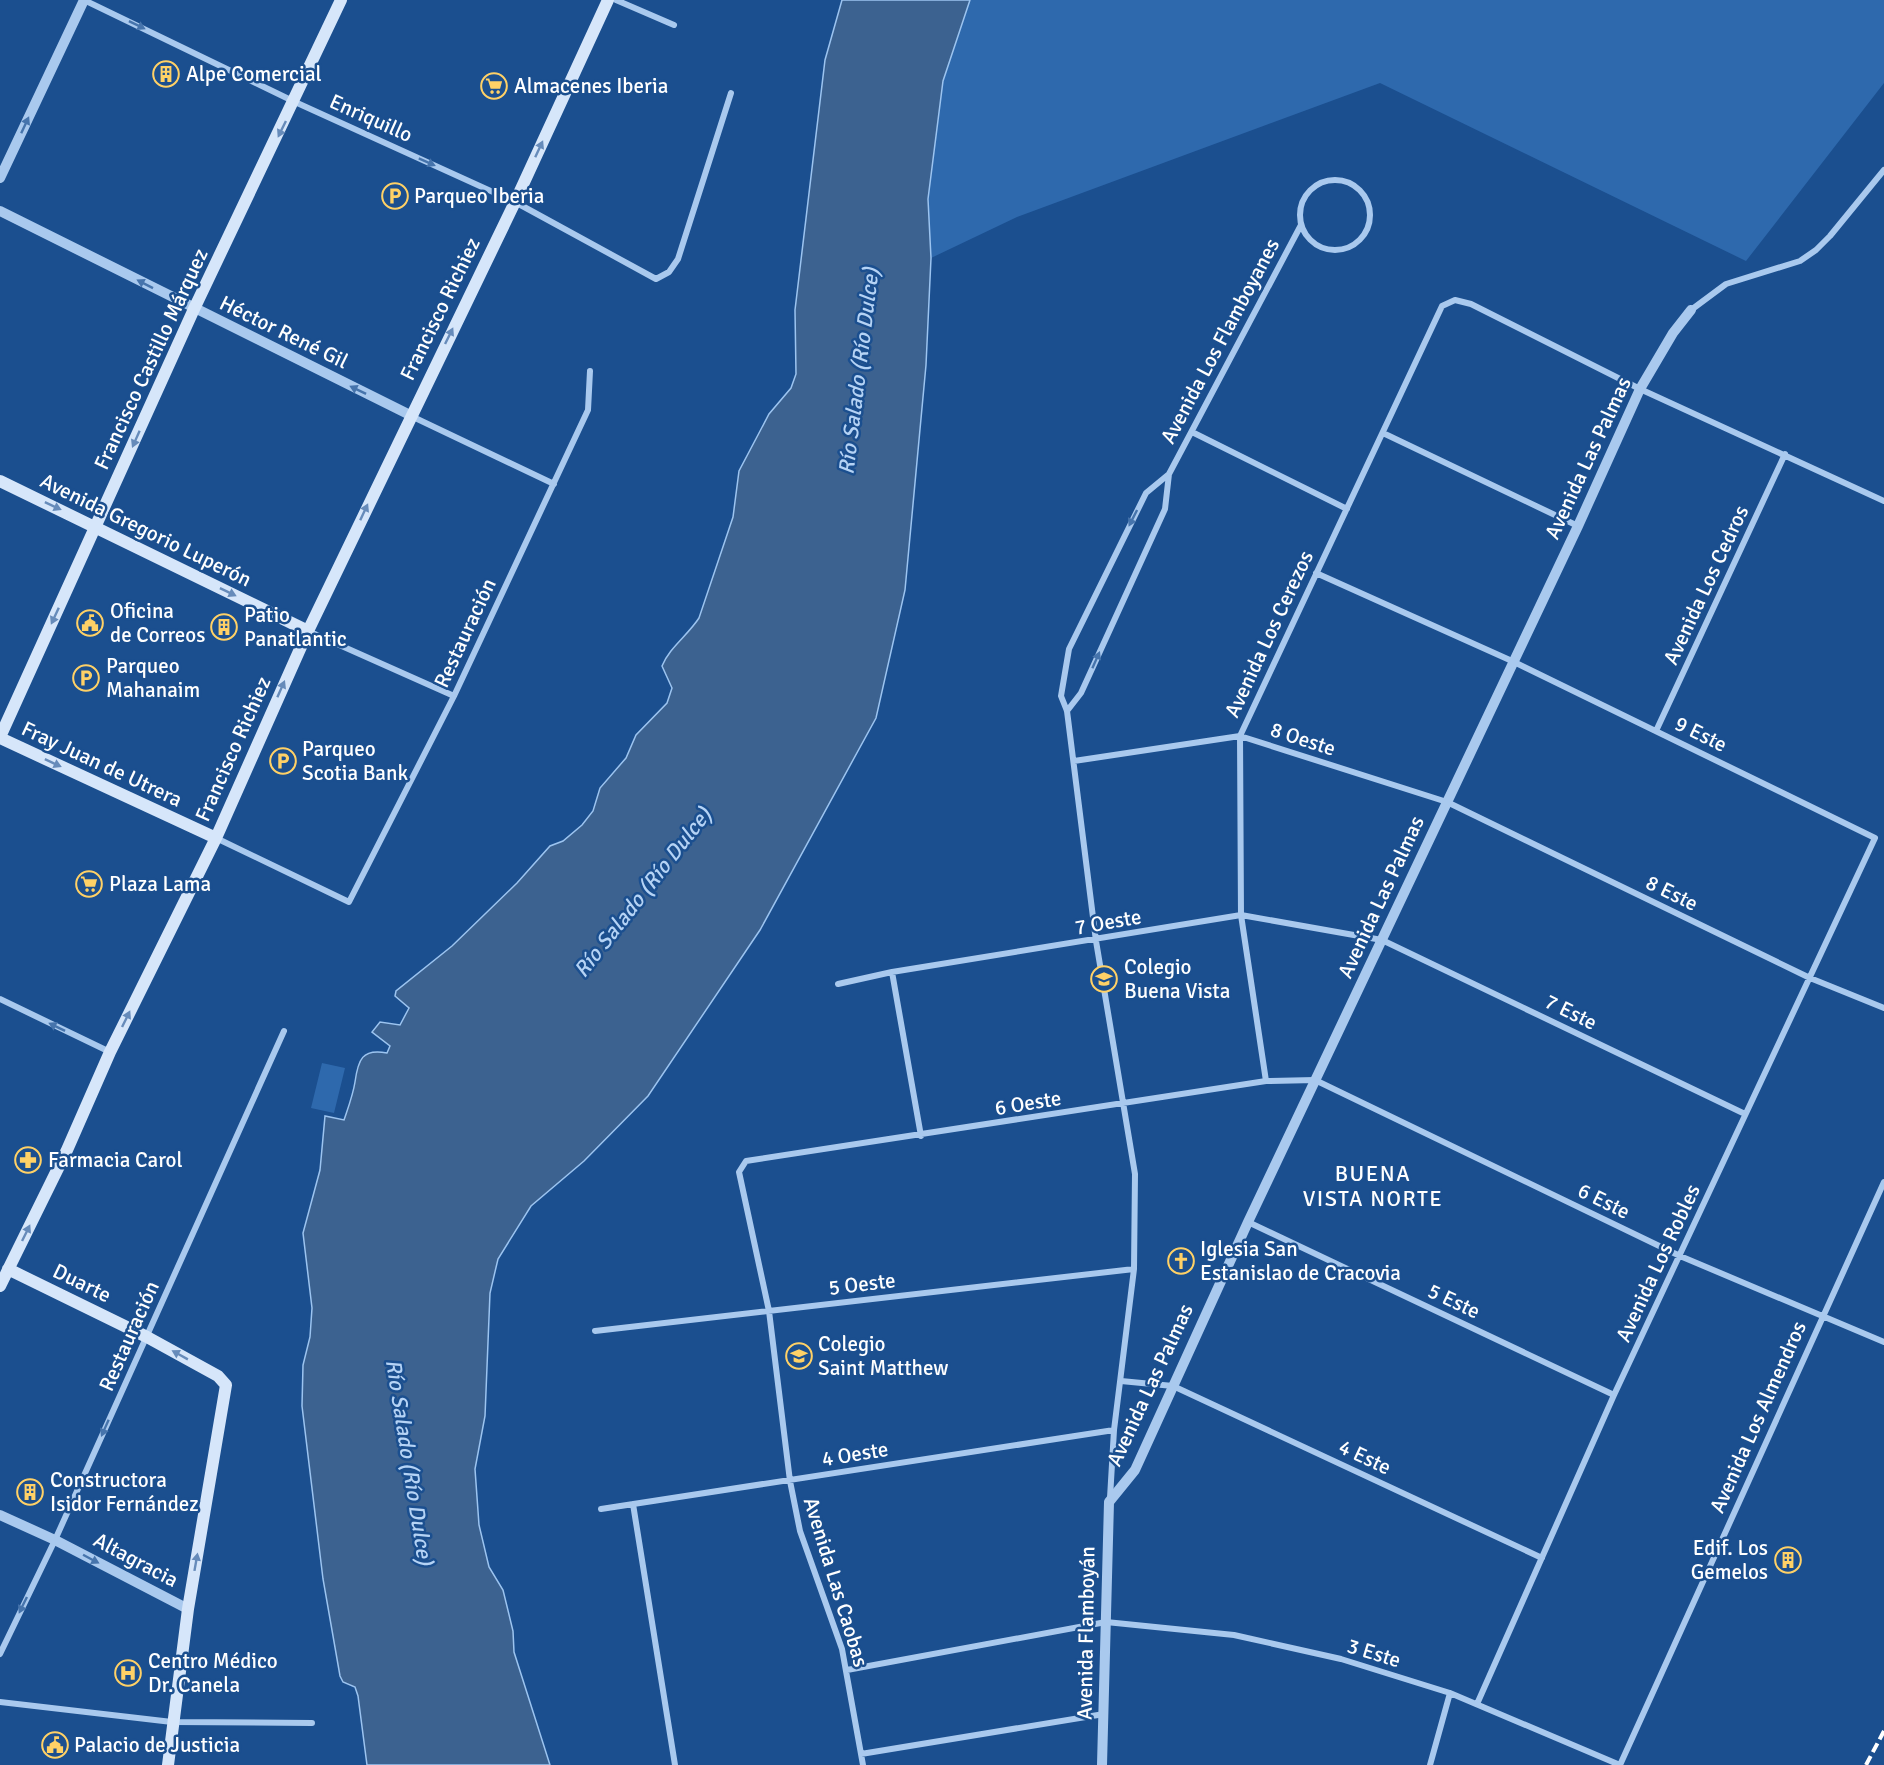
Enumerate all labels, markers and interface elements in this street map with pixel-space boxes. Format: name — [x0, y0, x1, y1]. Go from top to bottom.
one-way arrow — [128, 21, 145, 30]
building icon: Alpe Comercial — [151, 59, 181, 89]
place label: Alpe Comercial — [186, 61, 322, 87]
supermarket icon: Almacenes Iberia — [479, 71, 509, 101]
place label: Almacenes Iberia — [514, 73, 668, 99]
street label: Enriquillo — [325, 88, 417, 148]
one-way arrow — [21, 117, 30, 134]
one-way arrow — [277, 121, 286, 138]
one-way arrow — [535, 140, 544, 157]
one-way arrow — [419, 158, 436, 167]
parking icon: Parqueo Iberia — [380, 181, 410, 211]
place label: Parqueo Iberia — [414, 183, 544, 209]
street label: Francisco Richiez — [394, 233, 486, 385]
street label: Avenida Los Flamboyanes — [1155, 234, 1285, 448]
street label: Francisco Castillo Márquez — [88, 244, 214, 474]
water label: Río Salado (Río Dulce) — [832, 265, 885, 476]
one-way arrow — [137, 280, 154, 289]
street label: Héctor René Gil — [215, 290, 353, 374]
one-way arrow — [444, 328, 453, 345]
street label: Avenida Las Palmas — [1539, 373, 1637, 543]
one-way arrow — [349, 385, 366, 394]
one-way arrow — [131, 430, 141, 448]
street label: Avenida Gregorio Luperón — [36, 468, 256, 592]
street label: Avenida Los Cedros — [1658, 501, 1754, 669]
one-way arrow — [44, 502, 61, 511]
one-way arrow — [360, 504, 369, 521]
one-way arrow — [1128, 509, 1138, 527]
street label: Avenida Los Cerezos — [1219, 546, 1319, 722]
street label: Restauración — [428, 574, 502, 692]
one-way arrow — [220, 587, 237, 596]
place label: Oficina de Correos — [110, 598, 205, 648]
place label: Patio Panatlantic — [244, 602, 347, 652]
one-way arrow — [50, 608, 59, 625]
public building icon: Oficina de Correos — [75, 608, 105, 638]
building icon: Patio Panatlantic — [209, 612, 239, 642]
one-way arrow — [1091, 652, 1100, 669]
place label: Parqueo Mahanaim — [106, 653, 200, 703]
parking icon: Parqueo Mahanaim — [71, 663, 101, 693]
street label: Francisco Richiez — [189, 673, 277, 825]
one-way arrow — [277, 680, 286, 697]
street label: 9 Este — [1671, 710, 1731, 758]
street label: Fray Juan de Utrera — [18, 715, 186, 813]
street label: 8 Oeste — [1267, 716, 1339, 762]
place label: Parqueo Scotia Bank — [302, 736, 408, 786]
parking icon: Parqueo Scotia Bank — [268, 746, 298, 776]
one-way arrow — [44, 758, 61, 767]
water label: Río Salado (Río Dulce) — [568, 801, 718, 983]
street label: Avenida Las Palmas — [1332, 812, 1430, 982]
supermarket icon: Plaza Lama — [74, 869, 104, 899]
street label: 8 Este — [1642, 869, 1702, 917]
place label: Plaza Lama — [109, 871, 211, 897]
street label: 7 Oeste — [1073, 903, 1143, 941]
place label: Colegio Buena Vista — [1124, 954, 1230, 1004]
school or university icon: Colegio Buena Vista — [1089, 964, 1119, 994]
street label: 7 Este — [1541, 988, 1601, 1036]
one-way arrow — [121, 1010, 131, 1027]
one-way arrow — [49, 1022, 66, 1031]
street label: 6 Oeste — [993, 1085, 1063, 1121]
pharmacy icon: Farmacia Carol — [13, 1145, 43, 1175]
place label: Farmacia Carol — [48, 1147, 183, 1173]
district label: BUENA VISTA NORTE — [1303, 1160, 1443, 1212]
street label: 6 Este — [1574, 1177, 1634, 1225]
street label: Avenida Los Robles — [1610, 1180, 1706, 1346]
one-way arrow — [21, 1225, 30, 1242]
place label: Iglesia San Estanislao de Cracovia — [1200, 1236, 1401, 1286]
church icon: Iglesia San Estanislao de Cracovia — [1166, 1246, 1196, 1276]
street label: Duarte — [49, 1258, 115, 1308]
street label: 5 Oeste — [827, 1267, 897, 1301]
street label: Restauración — [93, 1277, 165, 1395]
street label: 5 Este — [1424, 1278, 1484, 1324]
street label: Avenida Las Palmas — [1101, 1300, 1199, 1470]
street label: Avenida Los Almendros — [1704, 1317, 1812, 1517]
place label: Colegio Saint Matthew — [818, 1331, 948, 1381]
school or university icon: Colegio Saint Matthew — [784, 1341, 814, 1371]
one-way arrow — [171, 1350, 188, 1360]
water label: Río Salado (Río Dulce) — [380, 1357, 439, 1568]
one-way arrow — [101, 1420, 110, 1437]
street label: 4 Este — [1335, 1434, 1395, 1480]
street label: 4 Oeste — [820, 1436, 890, 1472]
place label: Constructora Isidor Fernández — [50, 1467, 199, 1517]
building icon: Constructora Isidor Fernández — [15, 1477, 45, 1507]
street label: Avenida Las Caobas — [798, 1494, 874, 1670]
street label: Altagracia — [89, 1527, 183, 1593]
place label: Edif. Los Gemelos — [1691, 1535, 1768, 1585]
building icon: Edif. Los Gemelos — [1773, 1545, 1803, 1575]
street label: Avenida Flamboyán — [1071, 1546, 1101, 1720]
one-way arrow — [192, 1552, 201, 1571]
one-way arrow — [82, 1554, 99, 1563]
one-way arrow — [19, 1597, 28, 1614]
street label: 3 Este — [1344, 1633, 1404, 1673]
place label: Centro Médico Dr. Canela — [148, 1648, 278, 1698]
hospital icon: Centro Médico Dr. Canela — [113, 1658, 143, 1688]
public building icon: Palacio de Justicia — [40, 1730, 70, 1760]
place label: Palacio de Justicia — [74, 1732, 240, 1758]

